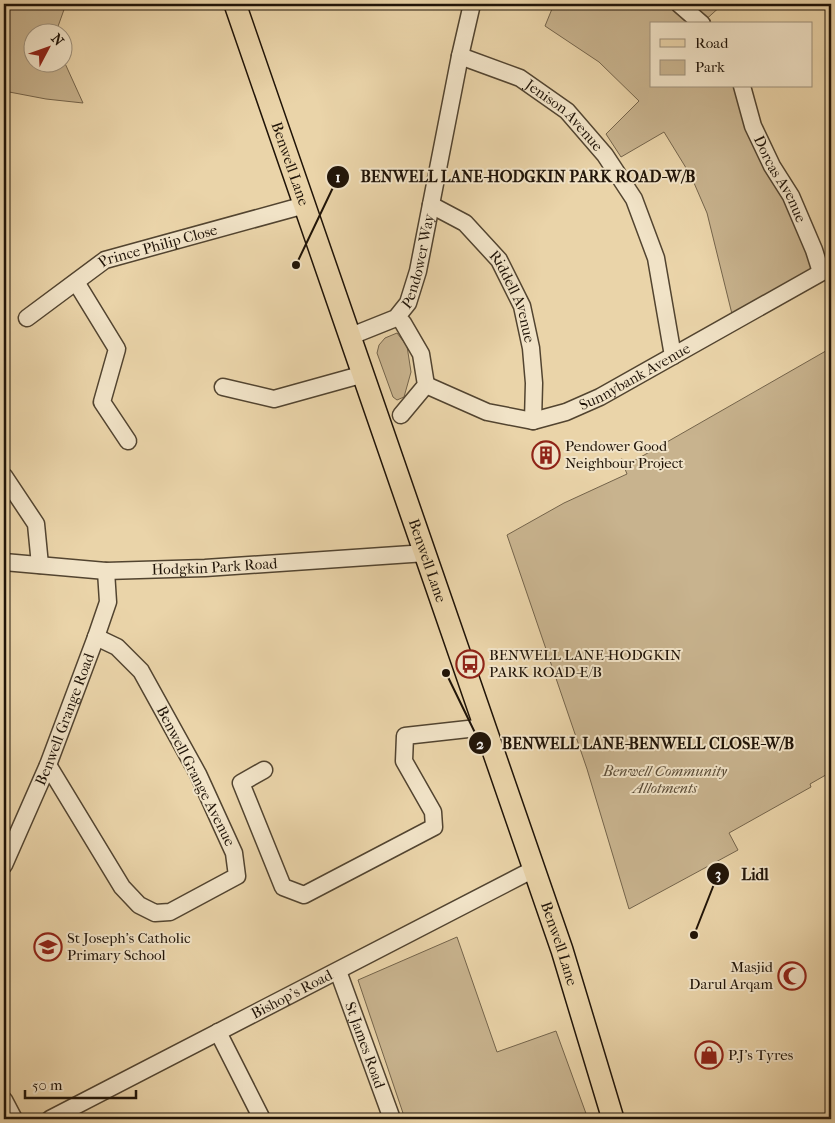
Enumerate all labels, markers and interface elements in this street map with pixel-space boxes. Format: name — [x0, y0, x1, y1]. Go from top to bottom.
north arrow — [22, 22, 72, 72]
legend — [650, 22, 812, 88]
text: N — [48, 30, 68, 50]
text: Road — [695, 34, 729, 52]
text: Park — [695, 58, 725, 76]
street label: Jenison Avenue — [521, 75, 607, 155]
street label: Benwell Lane — [267, 119, 313, 209]
street label: Dorcas Avenue — [750, 133, 810, 226]
callout: BENWELL LANE-HODGKIN PARK ROAD-W/B — [326, 161, 706, 192]
text: BENWELL LANE-HODGKIN PARK ROAD-W/B — [361, 167, 695, 186]
text: 1 — [335, 168, 341, 186]
street label: Pendower Way — [398, 211, 438, 313]
street label: Prince Philip Close — [94, 220, 220, 271]
street label: Riddell Avenue — [485, 246, 539, 345]
street label: Sunnybank Avenue — [576, 339, 694, 414]
place label: Pendower Good Neighbour Project — [565, 437, 684, 472]
building icon: Pendower Good Neighbour Project — [531, 440, 561, 470]
street label: Benwell Lane — [405, 516, 450, 606]
street label: Hodgkin Park Road — [151, 554, 279, 579]
place label: BENWELL LANE-HODGKIN PARK ROAD-E/B — [489, 646, 682, 681]
bus stop icon: BENWELL LANE-HODGKIN PARK ROAD-E/B — [455, 649, 485, 679]
street label: Benwell Grange Road — [31, 650, 98, 788]
street label: Benwell Grange Avenue — [153, 703, 239, 850]
callout: BENWELL LANE-BENWELL CLOSE-W/B — [467, 728, 804, 759]
text: BENWELL LANE-BENWELL CLOSE-W/B — [502, 734, 794, 753]
text: 2 — [476, 735, 484, 753]
park label: Benwell Community Allotments — [602, 762, 728, 797]
callout: Lidl — [706, 858, 778, 889]
text: 3 — [715, 865, 721, 883]
text: Lidl — [741, 865, 769, 884]
street label: Benwell Lane — [537, 899, 581, 988]
place label: St Joseph's Catholic Primary School — [67, 929, 191, 964]
school or university icon: St Joseph's Catholic Primary School — [33, 932, 63, 962]
place label: Masjid Darul Arqam — [689, 958, 774, 993]
mosque icon: Masjid Darul Arqam — [777, 961, 807, 991]
street label: Bishop's Road — [248, 965, 336, 1023]
street label: St James Road — [341, 1000, 389, 1092]
shop icon: P.J's Tyres — [694, 1040, 724, 1070]
place label: P.J's Tyres — [728, 1046, 794, 1064]
scale bar — [25, 1068, 136, 1100]
text: 50 m — [32, 1076, 63, 1094]

